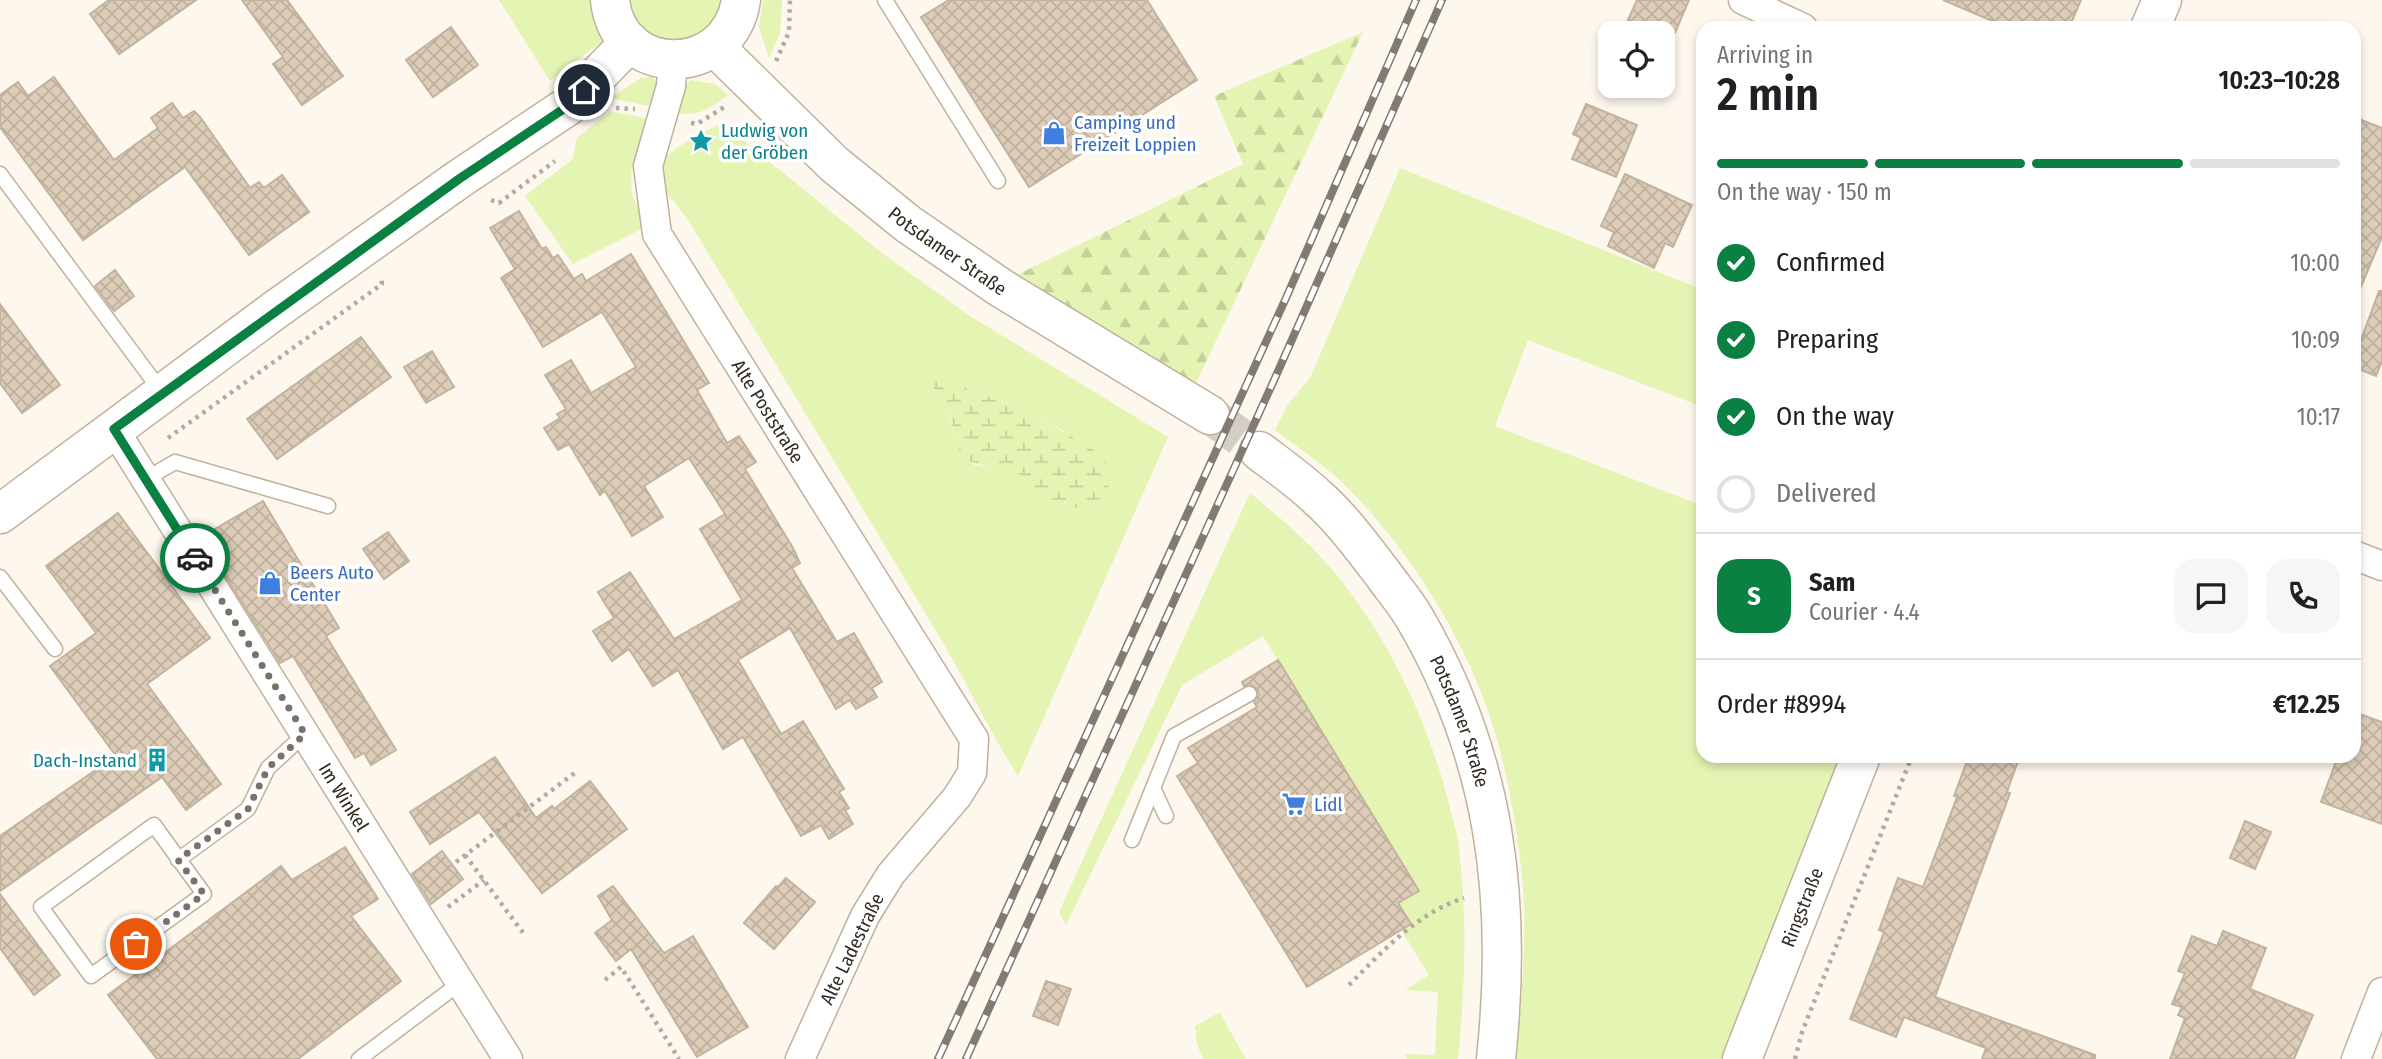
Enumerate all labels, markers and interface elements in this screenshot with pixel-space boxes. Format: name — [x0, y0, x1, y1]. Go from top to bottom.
map controls — [1598, 21, 1675, 98]
button: locate — [1598, 21, 1675, 98]
text: Arriving in — [1717, 41, 1813, 69]
pin — [554, 60, 614, 120]
text: 10:23–10:28 — [2218, 65, 2340, 96]
text: 2 min — [1717, 67, 1819, 122]
icon: home — [565, 71, 603, 109]
place label: Camping und Freizeit Loppien — [1074, 111, 1197, 156]
place label: Ludwig von der Gröben — [721, 119, 808, 164]
shop icon: Camping und Freizeit Loppien — [1040, 119, 1068, 147]
place icon: Ludwig von der Gröben — [687, 127, 715, 155]
text: On the way · 150 m — [1717, 178, 1892, 206]
street label: Potsdamer Straße — [884, 201, 1011, 300]
icon: check — [1717, 244, 1755, 282]
text: Confirmed — [1776, 247, 1886, 278]
text: 10:00 — [2290, 249, 2340, 277]
icon: check — [1717, 321, 1755, 359]
text: Preparing — [1776, 324, 1878, 355]
text: 10:09 — [2291, 326, 2340, 354]
street label: Alte Poststraße — [727, 355, 809, 467]
icon: check — [1717, 398, 1755, 436]
text: On the way — [1776, 401, 1894, 432]
text: 10:17 — [2297, 403, 2340, 431]
text: Delivered — [1776, 478, 1877, 509]
courier — [160, 523, 230, 593]
icon: car — [176, 539, 214, 577]
button: chat — [2174, 559, 2248, 633]
button: phone — [2266, 559, 2340, 633]
place label: Beers Auto Center — [290, 561, 374, 606]
text: Sam — [1809, 567, 1855, 598]
shop icon: Beers Auto Center — [256, 569, 284, 597]
text: S — [1747, 581, 1761, 612]
text: Courier · 4.4 — [1809, 598, 1920, 626]
street label: Potsdamer Straße — [1425, 651, 1494, 789]
text: Order #8994 — [1717, 689, 1846, 720]
text: €12.25 — [2273, 689, 2340, 720]
building icon: Dach-Instand — [143, 746, 171, 774]
place label: Dach-Instand — [33, 749, 137, 772]
street label: Im Winkel — [314, 759, 374, 835]
supermarket icon: Lidl — [1280, 790, 1308, 818]
place label: Lidl — [1314, 793, 1342, 816]
street label: Ringstraße — [1776, 864, 1828, 950]
street label: Alte Ladestraße — [815, 889, 889, 1009]
pin — [106, 914, 166, 974]
icon: bag — [117, 925, 155, 963]

